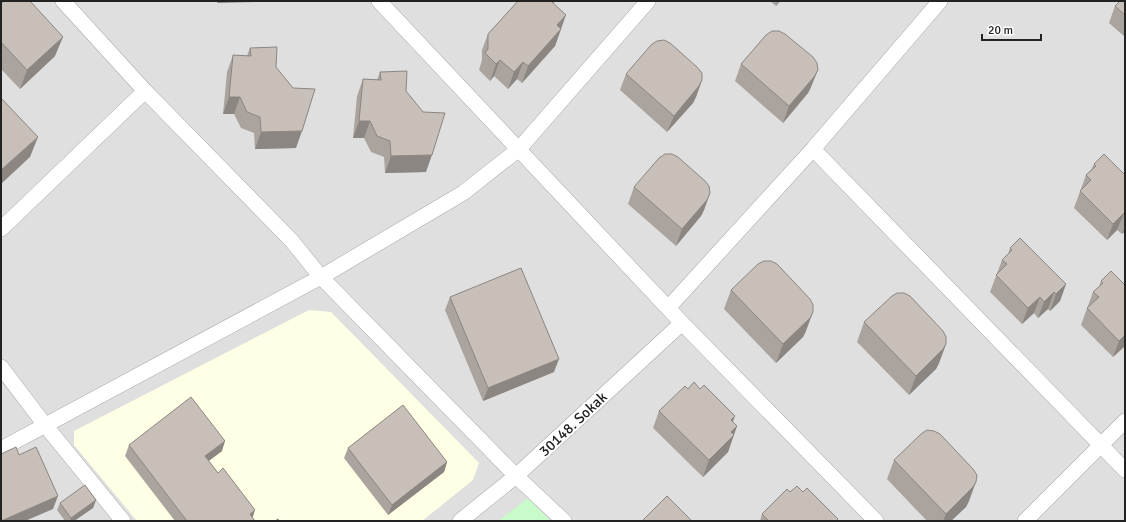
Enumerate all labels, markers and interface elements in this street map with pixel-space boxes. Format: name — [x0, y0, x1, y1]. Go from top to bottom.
scale bar — [982, 16, 1041, 42]
text: 20 m — [988, 23, 1013, 38]
street label: 30148. Sokak — [535, 388, 611, 460]

